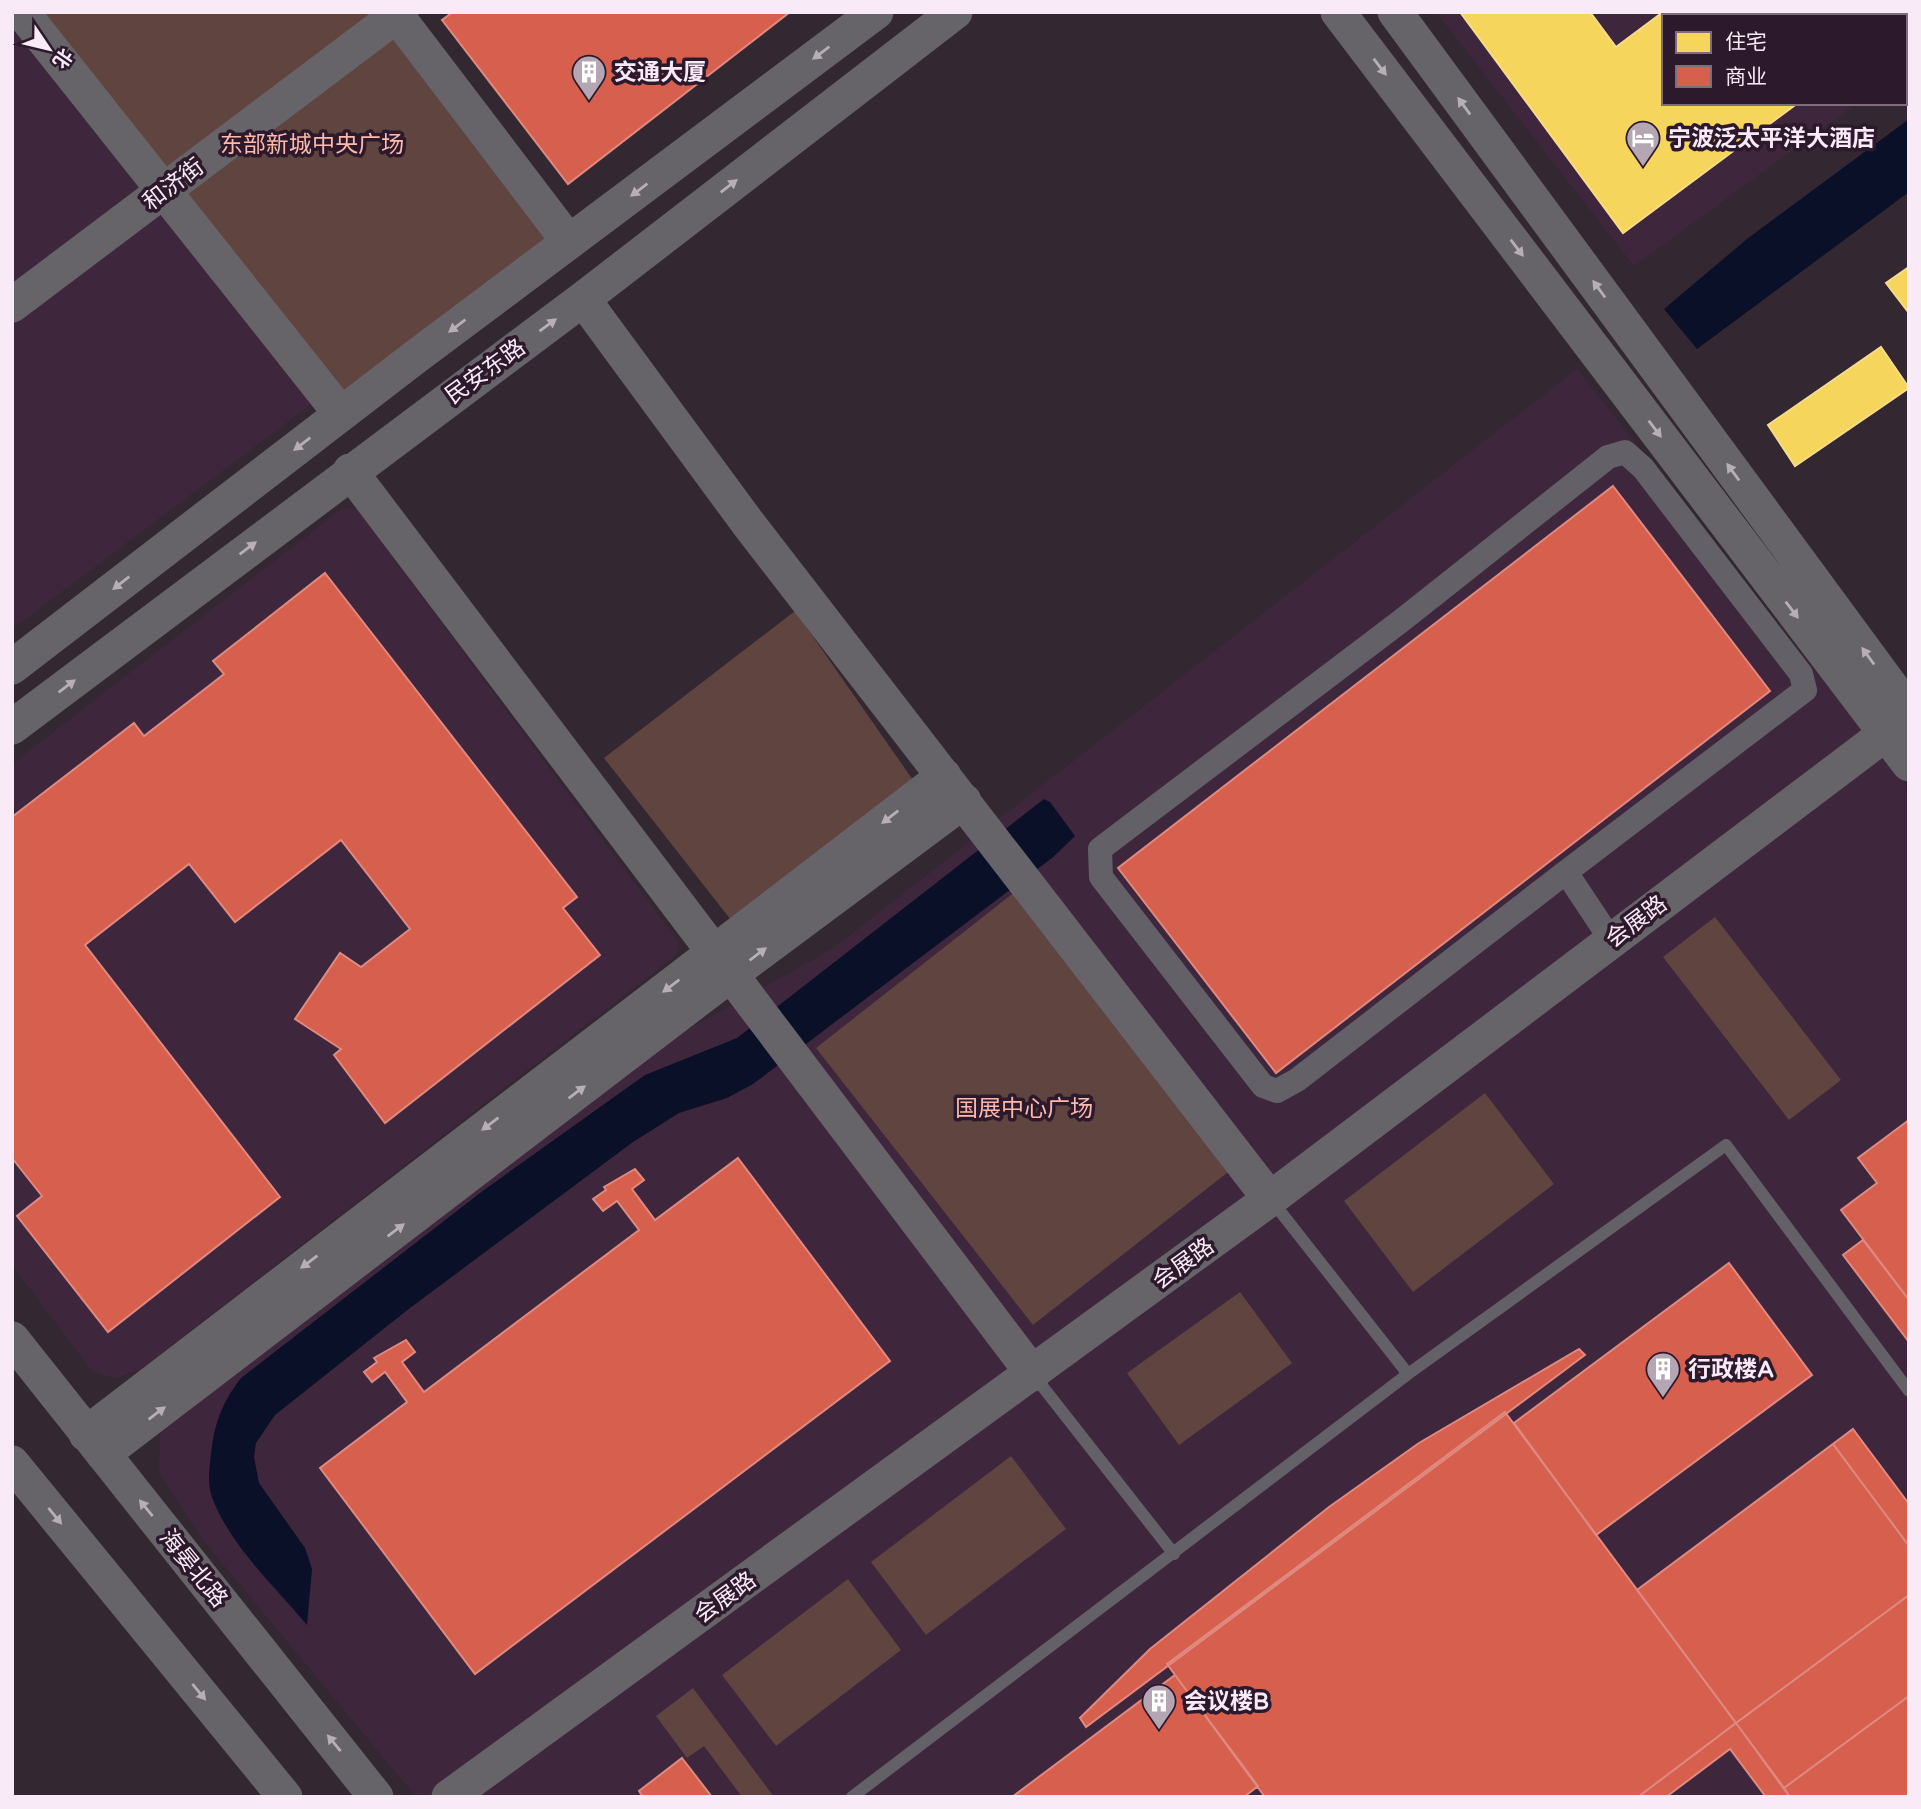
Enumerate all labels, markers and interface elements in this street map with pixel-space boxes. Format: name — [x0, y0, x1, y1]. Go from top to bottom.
north arrow — [14, 14, 84, 84]
legend — [1662, 14, 1907, 105]
text: 住宅 — [1725, 30, 1767, 55]
text: 北 — [48, 44, 77, 72]
one-way arrow — [812, 46, 830, 60]
building icon: 交通大厦 — [570, 53, 608, 102]
one-way arrow — [1372, 57, 1387, 75]
place label: 交通大厦 — [614, 59, 706, 87]
text: 商业 — [1725, 65, 1767, 90]
one-way arrow — [1457, 97, 1471, 115]
hotel icon: 宁波泛太平洋大酒店 — [1624, 119, 1662, 168]
place label: 宁波泛太平洋大酒店 — [1668, 125, 1875, 153]
park label: 东部新城中央广场 — [220, 131, 404, 159]
street label: 和济街 — [138, 153, 210, 217]
one-way arrow — [720, 180, 738, 194]
one-way arrow — [630, 182, 648, 196]
one-way arrow — [1510, 239, 1524, 257]
one-way arrow — [1592, 280, 1606, 298]
one-way arrow — [539, 318, 557, 332]
one-way arrow — [448, 319, 466, 333]
street label: 民安东路 — [440, 333, 531, 410]
one-way arrow — [1647, 420, 1661, 438]
one-way arrow — [293, 437, 311, 452]
one-way arrow — [1726, 464, 1741, 482]
one-way arrow — [239, 542, 257, 556]
one-way arrow — [113, 576, 131, 591]
one-way arrow — [1785, 601, 1800, 619]
one-way arrow — [1861, 647, 1876, 665]
one-way arrow — [57, 678, 75, 693]
one-way arrow — [881, 810, 899, 824]
street label: 会展路 — [1601, 890, 1673, 954]
one-way arrow — [749, 947, 767, 962]
one-way arrow — [662, 978, 680, 993]
one-way arrow — [568, 1085, 586, 1100]
park label: 国展中心广场 — [955, 1095, 1093, 1123]
one-way arrow — [481, 1117, 499, 1131]
one-way arrow — [387, 1223, 405, 1238]
street label: 会展路 — [1147, 1232, 1220, 1295]
one-way arrow — [301, 1255, 319, 1270]
building icon: 行政楼A — [1644, 1350, 1682, 1399]
place label: 行政楼A — [1688, 1356, 1774, 1384]
one-way arrow — [148, 1406, 166, 1420]
one-way arrow — [139, 1500, 154, 1517]
one-way arrow — [48, 1506, 63, 1524]
street label: 海晏北路 — [153, 1524, 233, 1613]
street label: 会展路 — [689, 1566, 762, 1629]
building icon: 会议楼B — [1140, 1682, 1178, 1731]
one-way arrow — [191, 1684, 206, 1701]
place label: 会议楼B — [1184, 1688, 1269, 1716]
one-way arrow — [326, 1735, 341, 1753]

